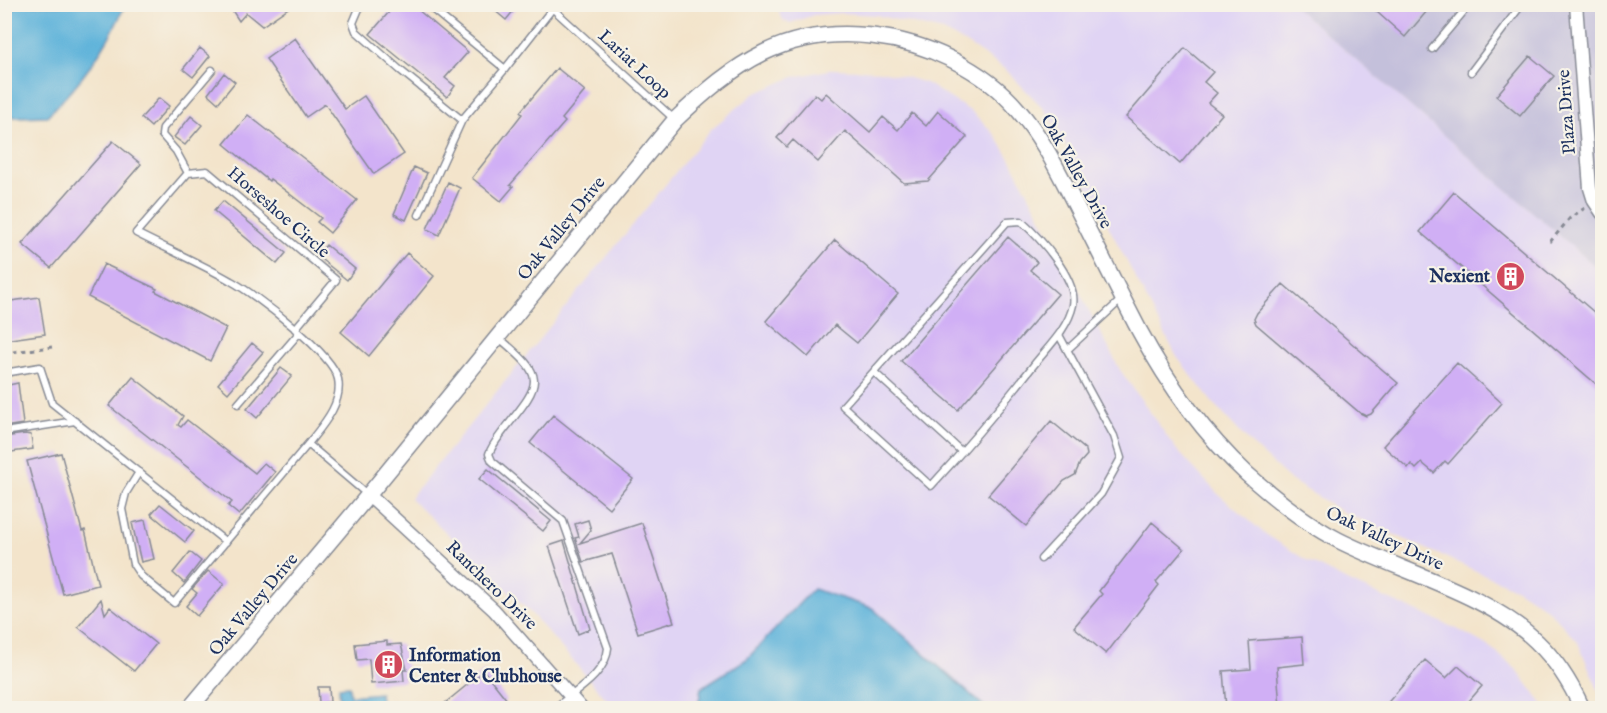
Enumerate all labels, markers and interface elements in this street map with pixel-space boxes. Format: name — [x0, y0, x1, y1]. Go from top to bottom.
street label: Lariat Loop — [592, 25, 676, 105]
street label: Plaza Drive — [1553, 69, 1582, 155]
street label: Oak Valley Drive — [1035, 110, 1117, 233]
street label: Horseshoe Circle — [222, 162, 334, 264]
street label: Oak Valley Drive — [513, 172, 611, 286]
building icon: Nexient — [1495, 260, 1527, 292]
place label: Nexient — [1428, 266, 1491, 289]
street label: Oak Valley Drive — [1322, 502, 1447, 577]
street label: Ranchero Drive — [440, 537, 542, 636]
street label: Oak Valley Drive — [204, 549, 304, 661]
place label: Information Center & Clubhouse — [409, 645, 562, 689]
building icon: Information Center & Clubhouse — [372, 649, 404, 681]

